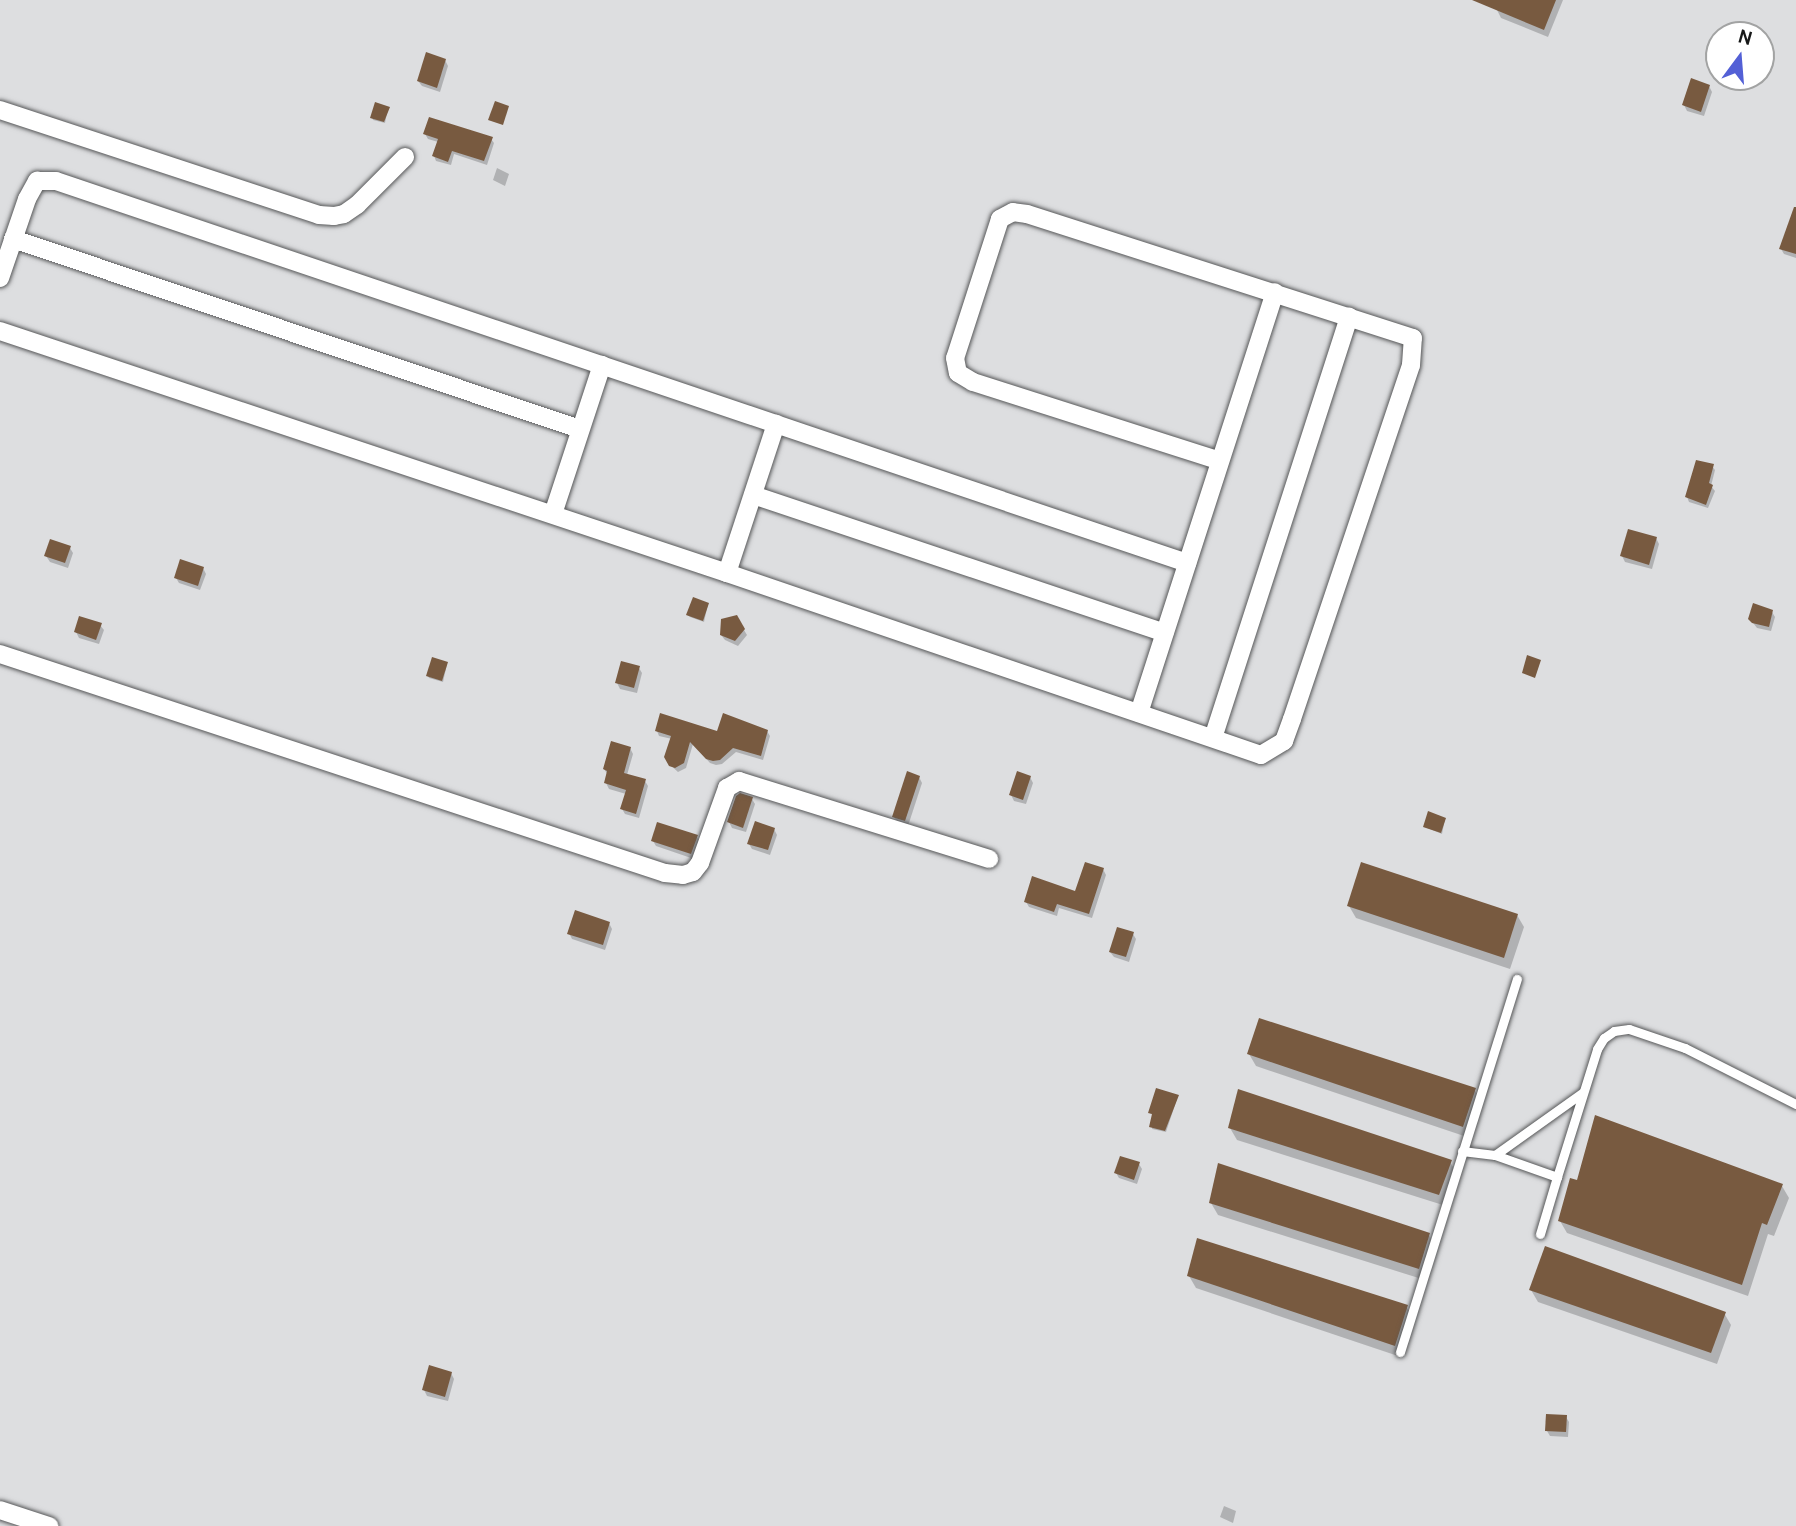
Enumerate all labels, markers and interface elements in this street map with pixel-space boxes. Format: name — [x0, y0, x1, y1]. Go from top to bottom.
north arrow — [1705, 21, 1775, 91]
text: N — [1736, 24, 1755, 50]

